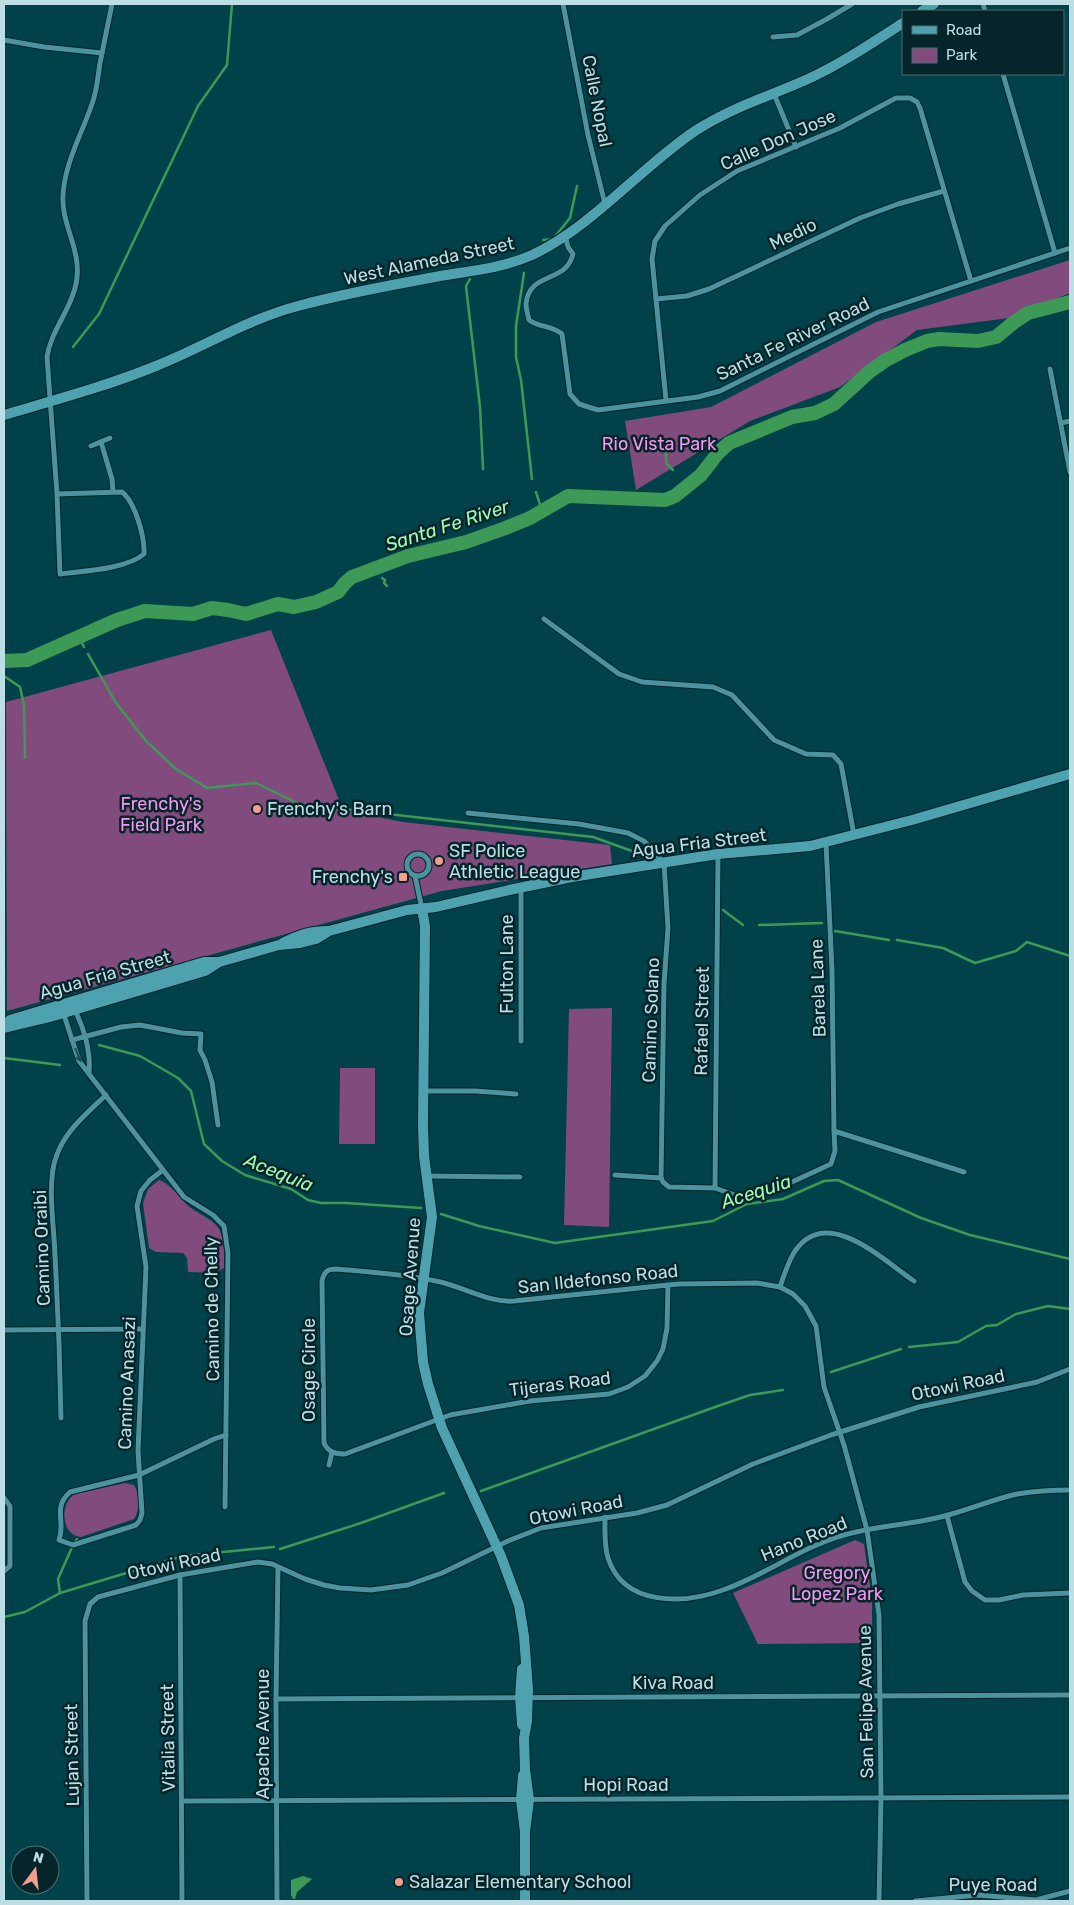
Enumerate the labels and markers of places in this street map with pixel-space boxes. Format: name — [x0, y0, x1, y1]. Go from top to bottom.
place label: Frenchy's Barn — [267, 798, 392, 820]
marker: Frenchy's Barn — [251, 803, 263, 815]
place label: SF Police Athletic League — [449, 840, 580, 883]
marker: SF Police Athletic League — [433, 855, 445, 867]
place label: Frenchy's — [312, 866, 393, 888]
marker: Frenchy's — [397, 871, 409, 883]
place label: Salazar Elementary School — [409, 1871, 631, 1893]
marker: Salazar Elementary School — [393, 1876, 405, 1888]

